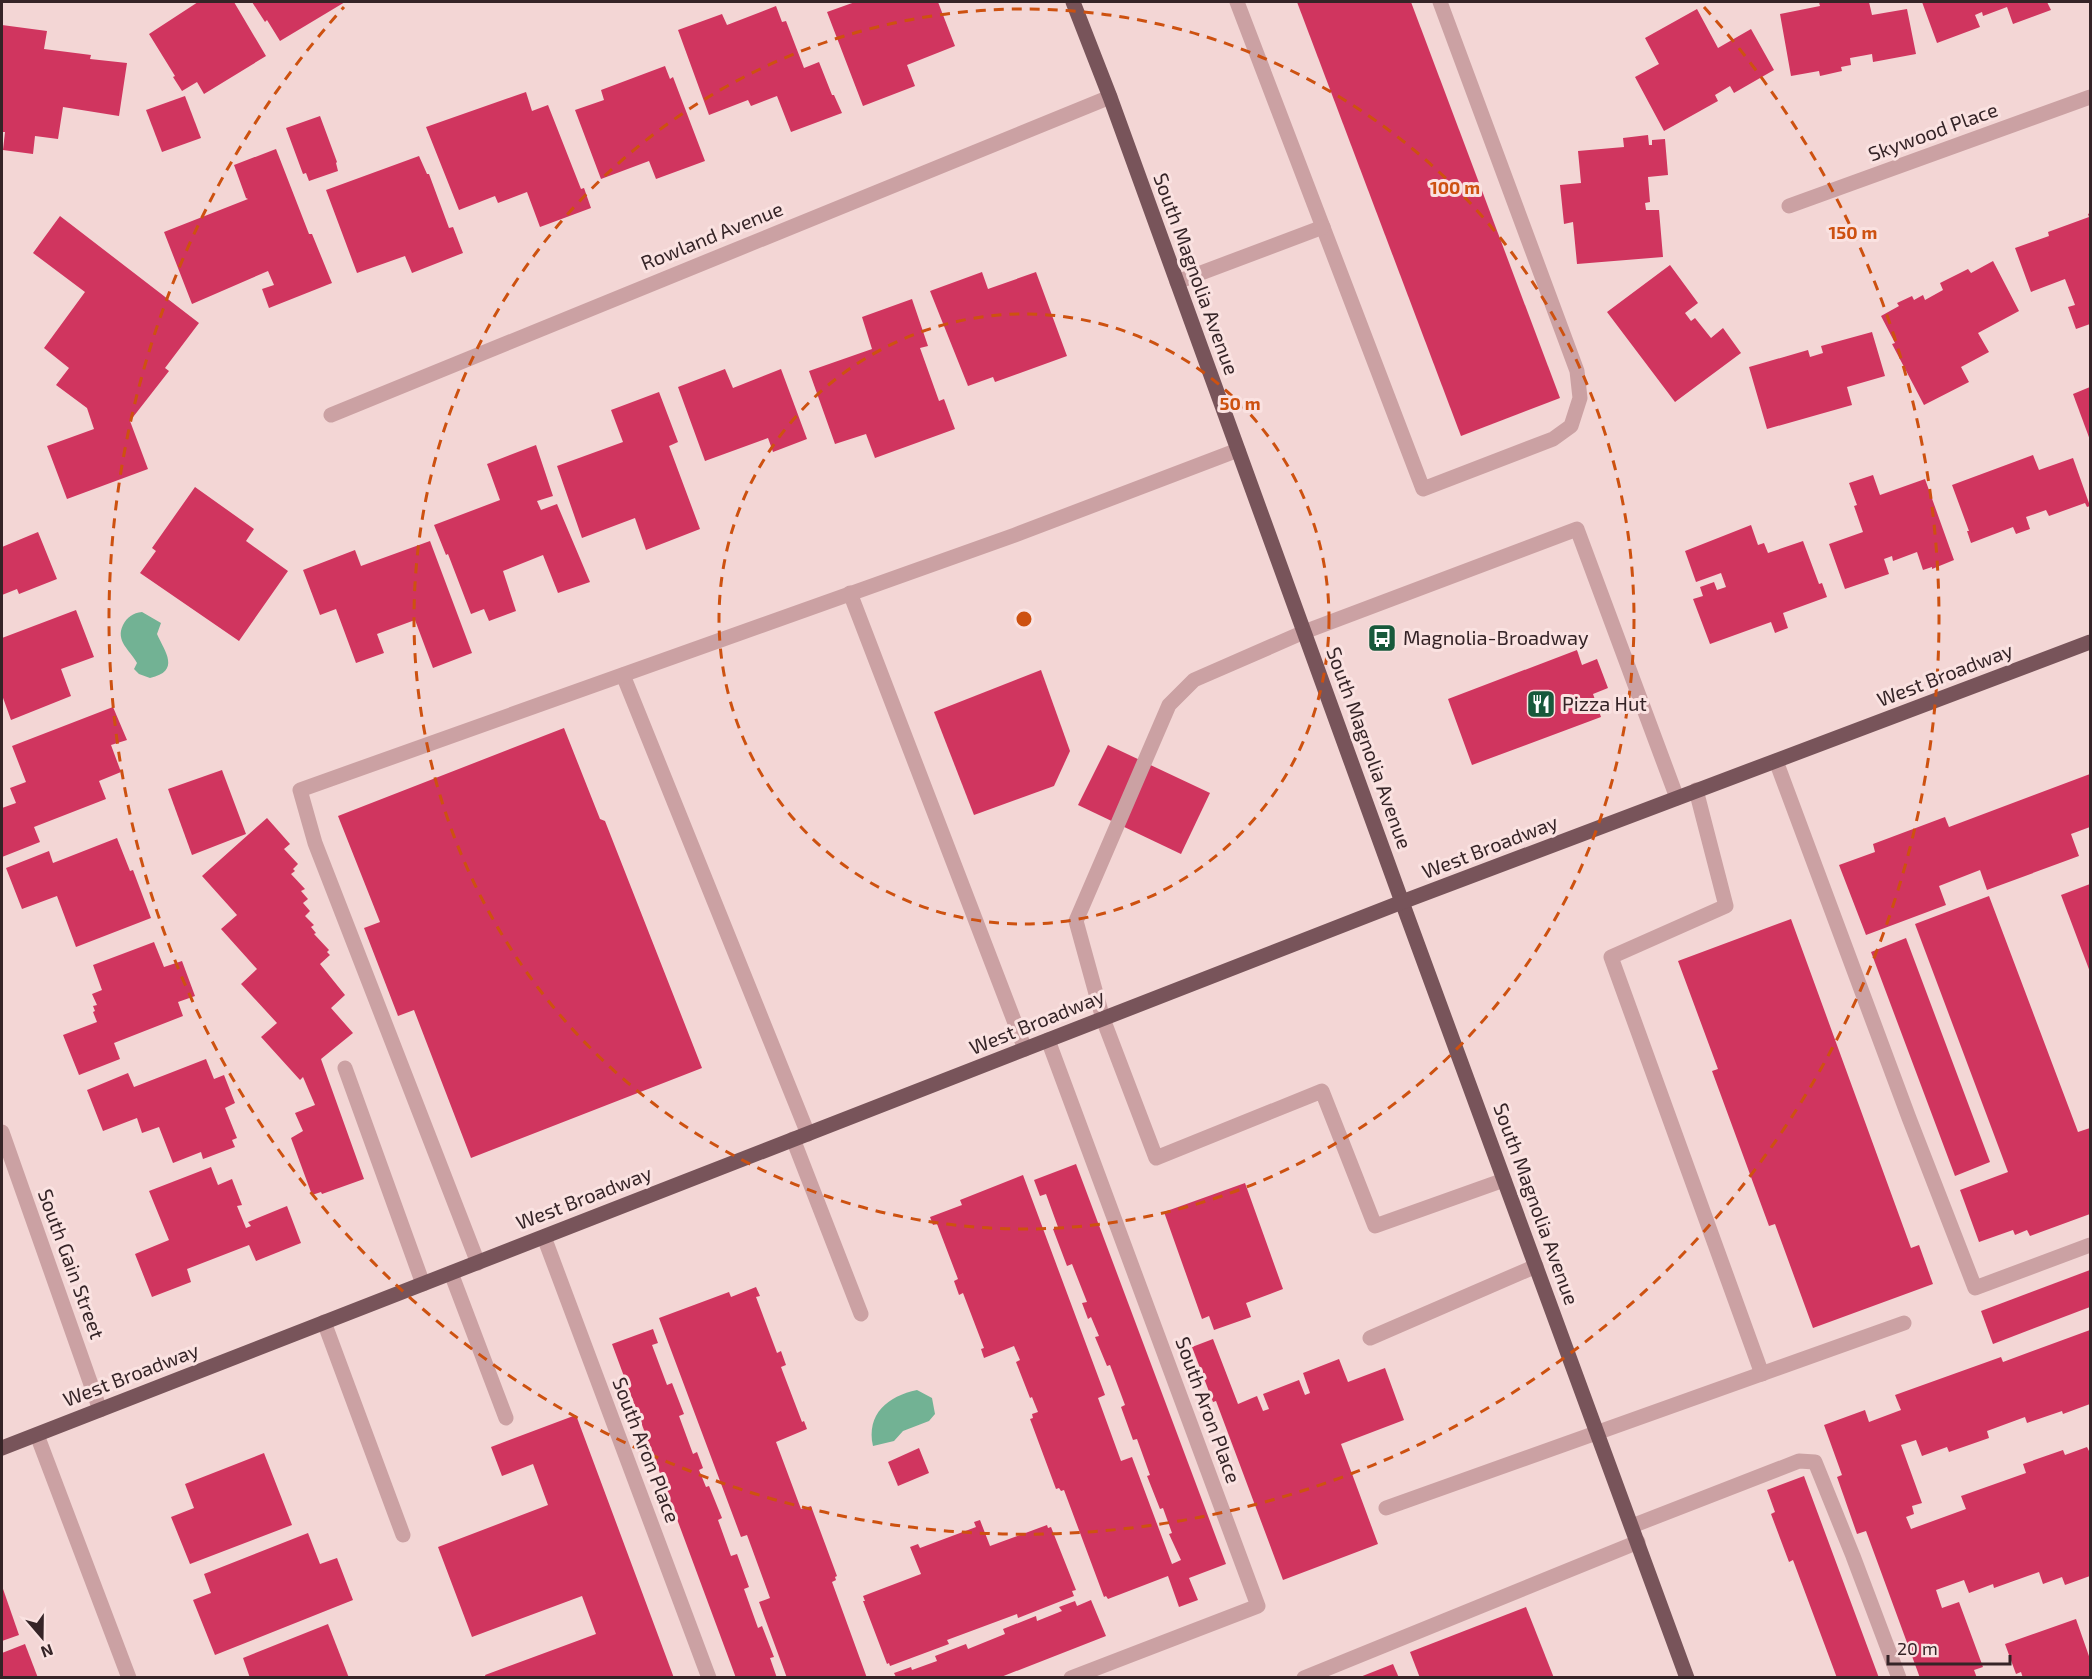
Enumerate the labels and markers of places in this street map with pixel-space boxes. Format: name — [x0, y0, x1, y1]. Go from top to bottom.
centre of rings — [1014, 609, 1034, 629]
bus stop icon: Magnolia-Broadway — [1366, 622, 1398, 654]
place label: Magnolia-Broadway — [1403, 625, 1589, 649]
restaurant icon: Pizza Hut — [1525, 688, 1557, 720]
place label: Pizza Hut — [1562, 691, 1647, 715]

